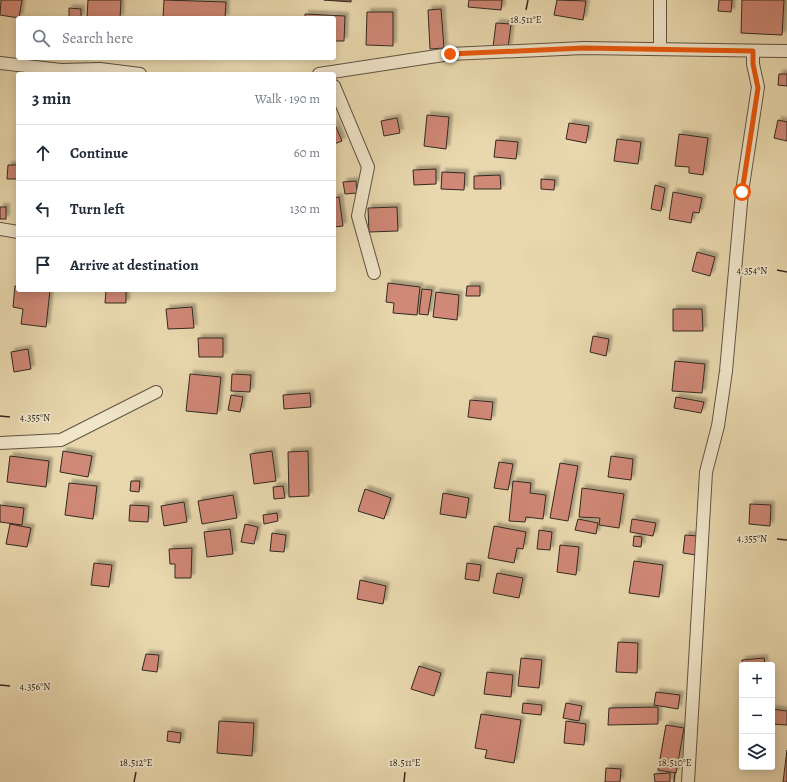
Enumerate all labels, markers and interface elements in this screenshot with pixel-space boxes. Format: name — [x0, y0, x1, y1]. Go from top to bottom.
text: 18.511°E — [510, 13, 542, 26]
search box — [16, 16, 336, 60]
icon: search — [30, 27, 52, 49]
text: Search here — [62, 28, 133, 48]
route end — [441, 45, 459, 63]
text: 3 min — [32, 87, 71, 110]
text: Walk · 190 m — [255, 90, 320, 107]
icon: ahead — [32, 142, 54, 164]
text: Continue — [70, 143, 128, 163]
text: 60 m — [294, 144, 320, 161]
route start — [733, 183, 751, 201]
icon: left — [32, 198, 54, 220]
text: Turn left — [70, 199, 125, 219]
text: 130 m — [290, 200, 320, 217]
icon: arrive — [32, 254, 54, 276]
text: Arrive at destination — [70, 255, 199, 275]
text: 4.354°N — [737, 264, 767, 277]
text: 4.355°N — [20, 411, 50, 424]
text: 4.355°N — [737, 532, 767, 545]
map controls — [739, 662, 775, 770]
button: + — [739, 662, 775, 698]
text: 4.356°N — [20, 680, 50, 693]
button: − — [739, 698, 775, 734]
button: layers — [739, 734, 775, 770]
text: 18.512°E — [120, 756, 152, 769]
text: 18.511°E — [389, 756, 421, 769]
text: 18.510°E — [658, 756, 692, 769]

